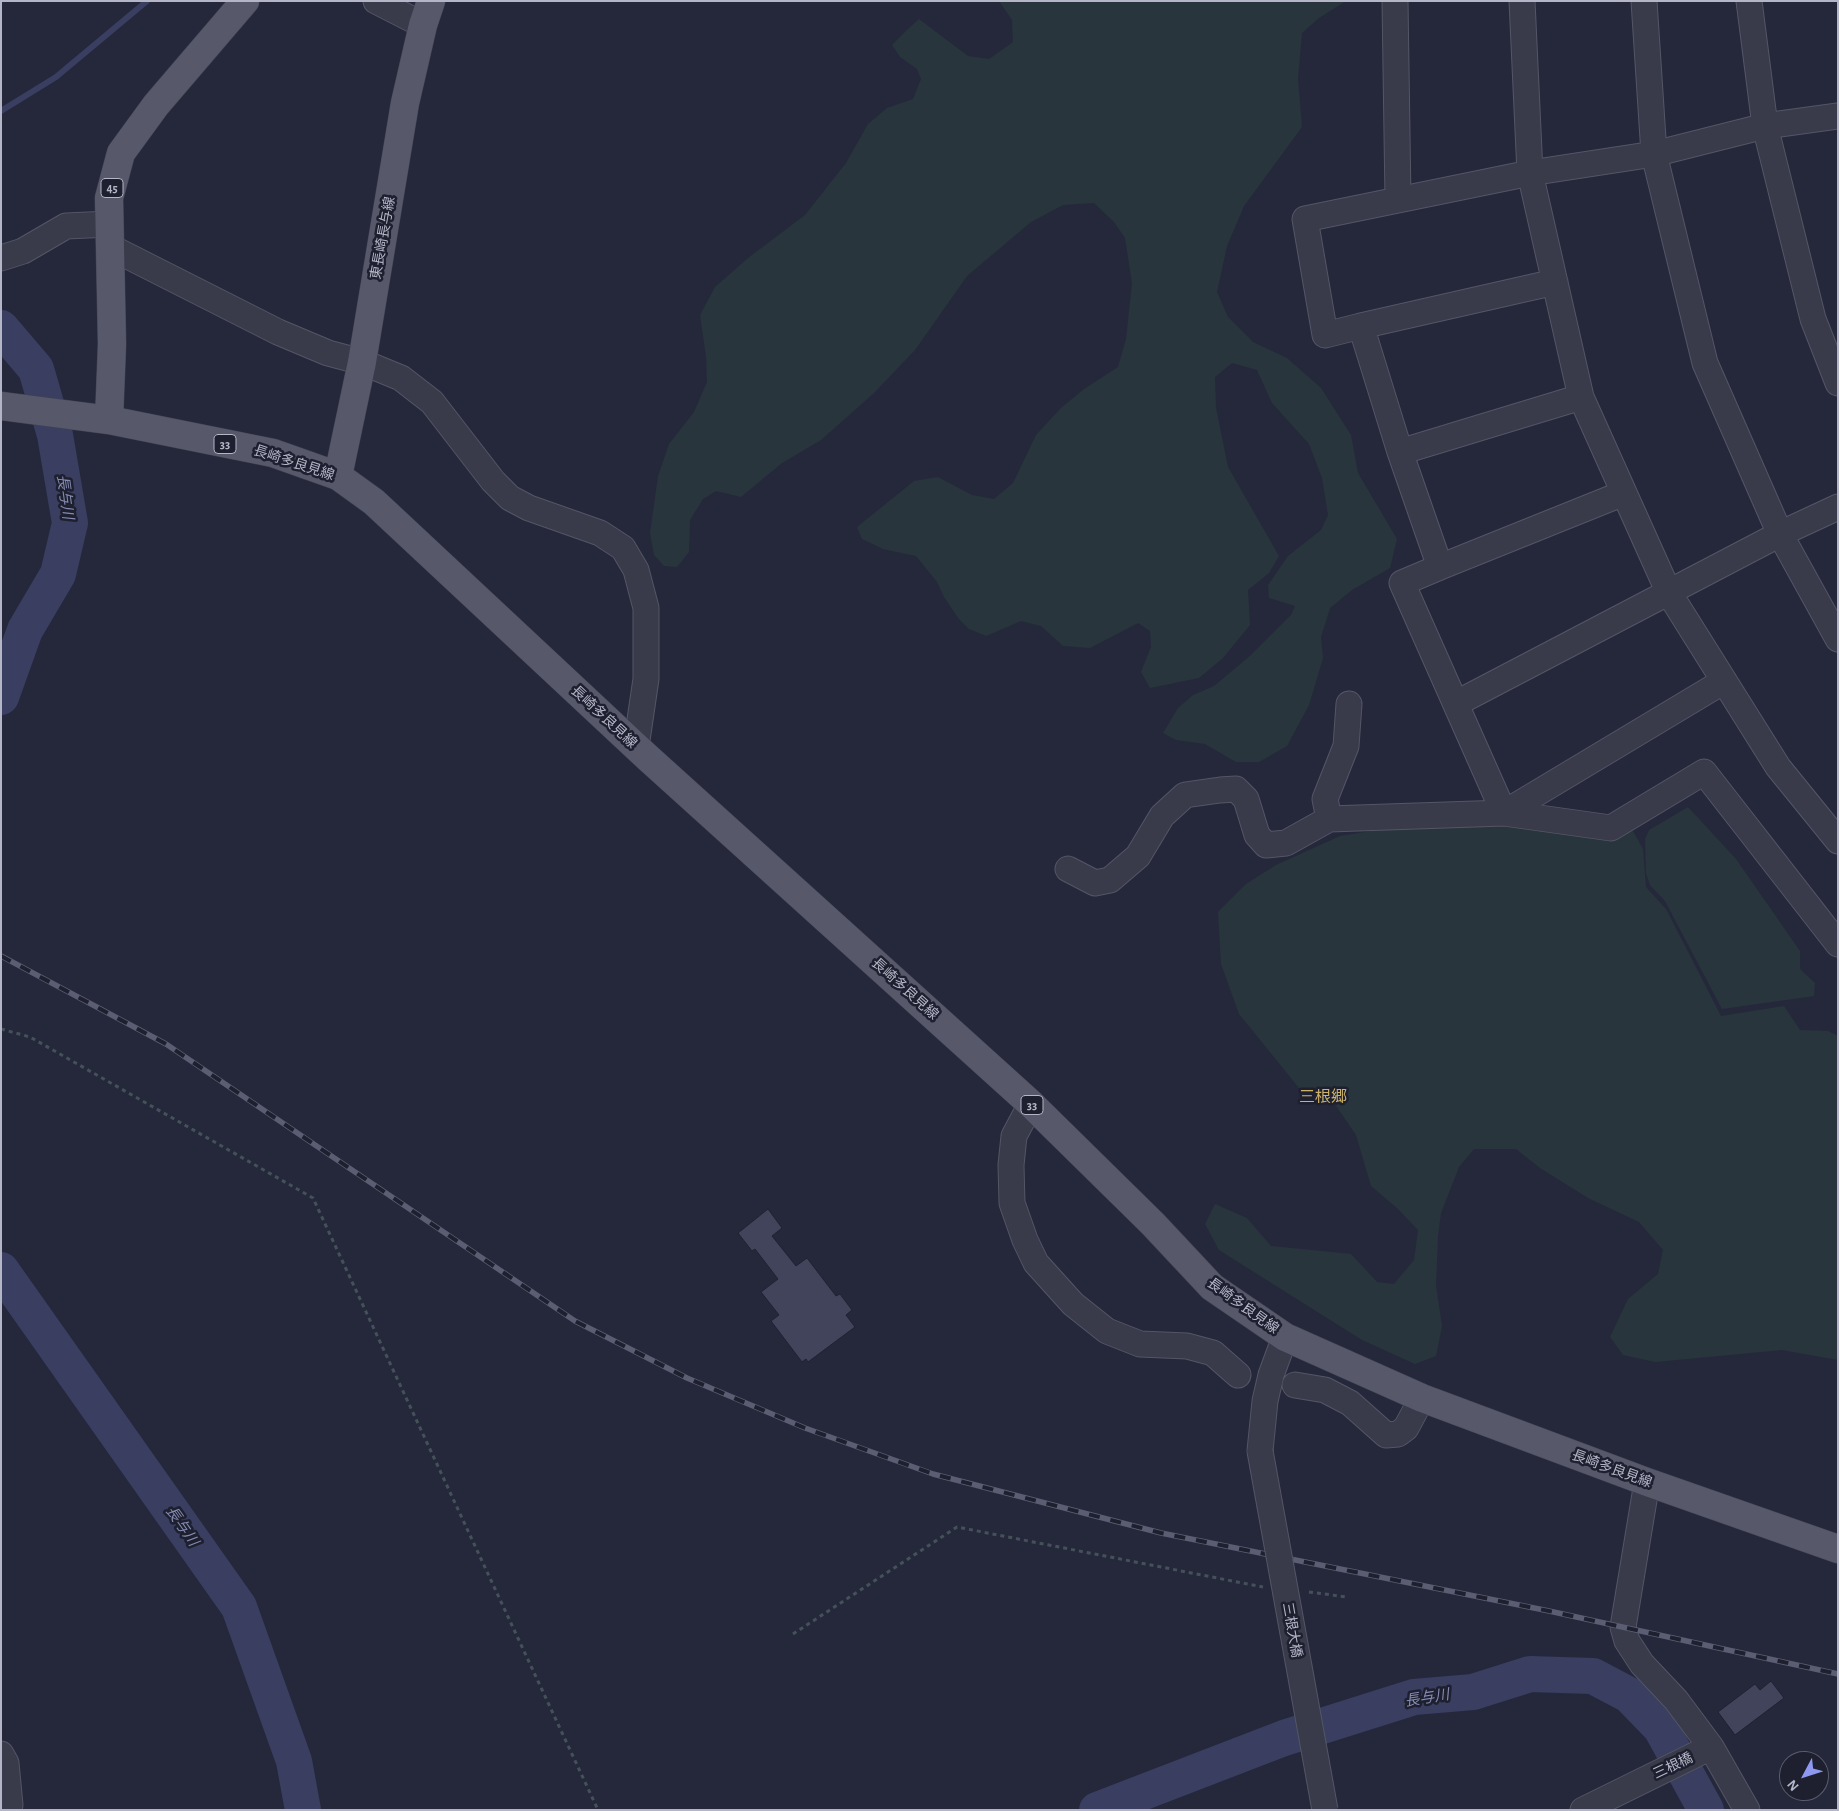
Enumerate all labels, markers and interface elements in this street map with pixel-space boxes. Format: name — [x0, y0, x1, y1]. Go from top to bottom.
road number: 45 — [101, 178, 123, 198]
street label: 東長崎長与線 — [367, 195, 399, 281]
road number: 33 — [214, 434, 236, 454]
street label: 長崎多良見線 — [251, 442, 337, 484]
water label: 長与川 — [53, 473, 77, 521]
street label: 長崎多良見線 — [568, 682, 640, 752]
street label: 長崎多良見線 — [868, 955, 942, 1023]
district label: 三根郷 — [1299, 1087, 1347, 1107]
road number: 33 — [1021, 1096, 1043, 1114]
street label: 長崎多良見線 — [1204, 1275, 1282, 1337]
street label: 長崎多良見線 — [1570, 1447, 1654, 1491]
water label: 長与川 — [162, 1502, 202, 1550]
street label: 三根大橋 — [1279, 1601, 1305, 1659]
water label: 長与川 — [1403, 1686, 1451, 1710]
street label: 三根橋 — [1650, 1750, 1696, 1782]
north arrow — [1779, 1751, 1829, 1801]
text: N — [1785, 1777, 1802, 1793]

